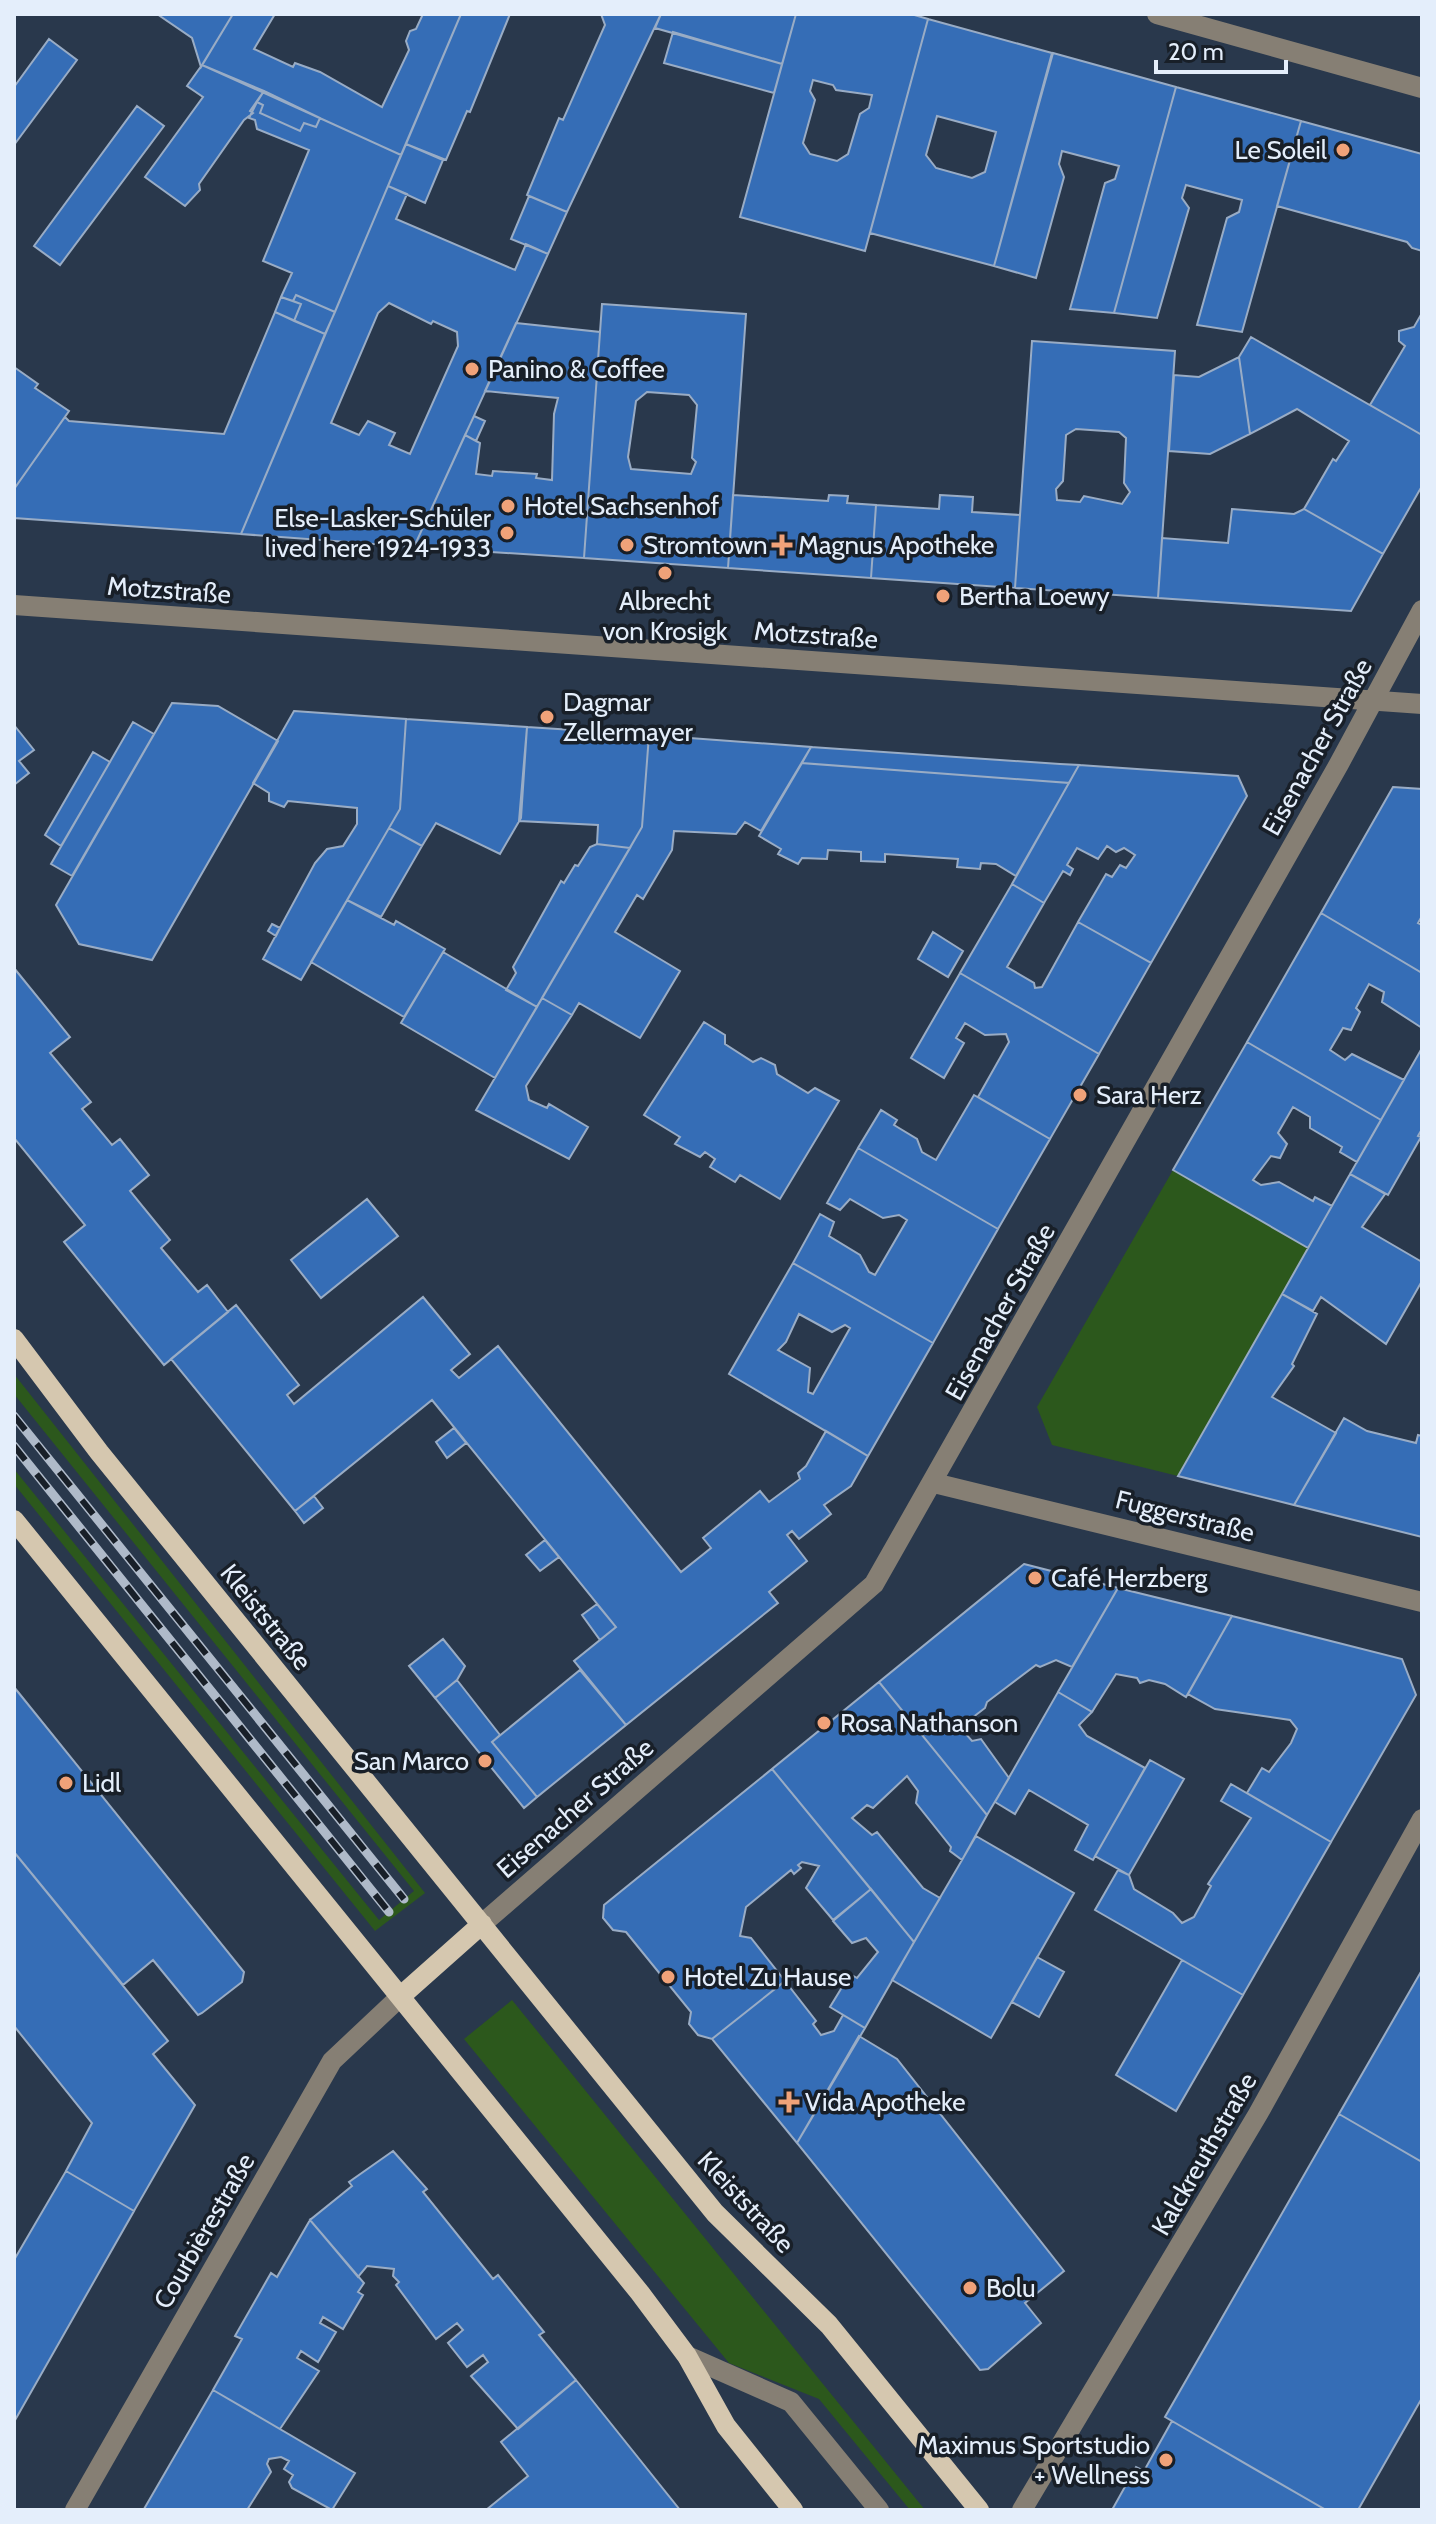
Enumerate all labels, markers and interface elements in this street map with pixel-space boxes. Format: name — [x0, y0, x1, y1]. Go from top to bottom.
scale bar — [1156, 24, 1286, 74]
text: 20 m — [1168, 37, 1224, 66]
place label: Le Soleil — [1235, 134, 1327, 166]
marker: Le Soleil — [1334, 141, 1352, 159]
place label: Panino & Coffee — [488, 353, 665, 385]
marker: Panino & Coffee — [463, 360, 481, 378]
place label: Hotel Sachsenhof — [524, 490, 719, 522]
marker: Hotel Sachsenhof — [499, 497, 517, 515]
place label: Else-Lasker-Schüler lived here 1924-1933 — [265, 502, 492, 564]
marker: Else-Lasker-Schüler lived here 1924-1933 — [498, 524, 516, 542]
place label: Stromtown — [643, 529, 768, 561]
place label: Magnus Apotheke — [798, 529, 994, 561]
marker: Stromtown — [618, 536, 636, 554]
marker: Magnus Apotheke — [773, 536, 791, 554]
marker: Albrecht von Krosigk — [656, 564, 674, 582]
street label: Motzstraße — [106, 570, 232, 610]
place label: Bertha Loewy — [959, 580, 1110, 612]
place label: Albrecht von Krosigk — [602, 585, 728, 647]
marker: Bertha Loewy — [934, 587, 952, 605]
street label: Motzstraße — [753, 615, 879, 655]
street label: Eisenacher Straße — [1255, 653, 1379, 841]
place label: Dagmar Zellermayer — [563, 686, 693, 748]
marker: Dagmar Zellermayer — [538, 708, 556, 726]
place label: Sara Herz — [1096, 1079, 1202, 1111]
marker: Sara Herz — [1071, 1086, 1089, 1104]
street label: Eisenacher Straße — [938, 1218, 1062, 1406]
street label: Fuggerstraße — [1112, 1483, 1258, 1549]
street label: Kleiststraße — [214, 1557, 318, 1677]
place label: Café Herzberg — [1051, 1562, 1208, 1594]
marker: Café Herzberg — [1026, 1569, 1044, 1587]
place label: Rosa Nathanson — [840, 1707, 1018, 1739]
marker: Rosa Nathanson — [815, 1714, 833, 1732]
street label: Eisenacher Straße — [490, 1731, 660, 1885]
place label: San Marco — [354, 1745, 469, 1777]
marker: San Marco — [476, 1752, 494, 1770]
place label: Lidl — [82, 1767, 121, 1799]
marker: Lidl — [57, 1774, 75, 1792]
place label: Hotel Zu Hause — [684, 1961, 851, 1993]
marker: Hotel Zu Hause — [659, 1968, 677, 1986]
street label: Kalckreuthstraße — [1145, 2067, 1263, 2241]
place label: Vida Apotheke — [805, 2086, 965, 2118]
marker: Vida Apotheke — [780, 2093, 798, 2111]
street label: Kleiststraße — [691, 2145, 801, 2259]
street label: Courbièrestraße — [147, 2147, 261, 2315]
place label: Bolu — [986, 2272, 1036, 2304]
marker: Bolu — [961, 2279, 979, 2297]
place label: Maximus Sportstudio + Wellness — [918, 2429, 1150, 2491]
marker: Maximus Sportstudio + Wellness — [1157, 2451, 1175, 2469]

